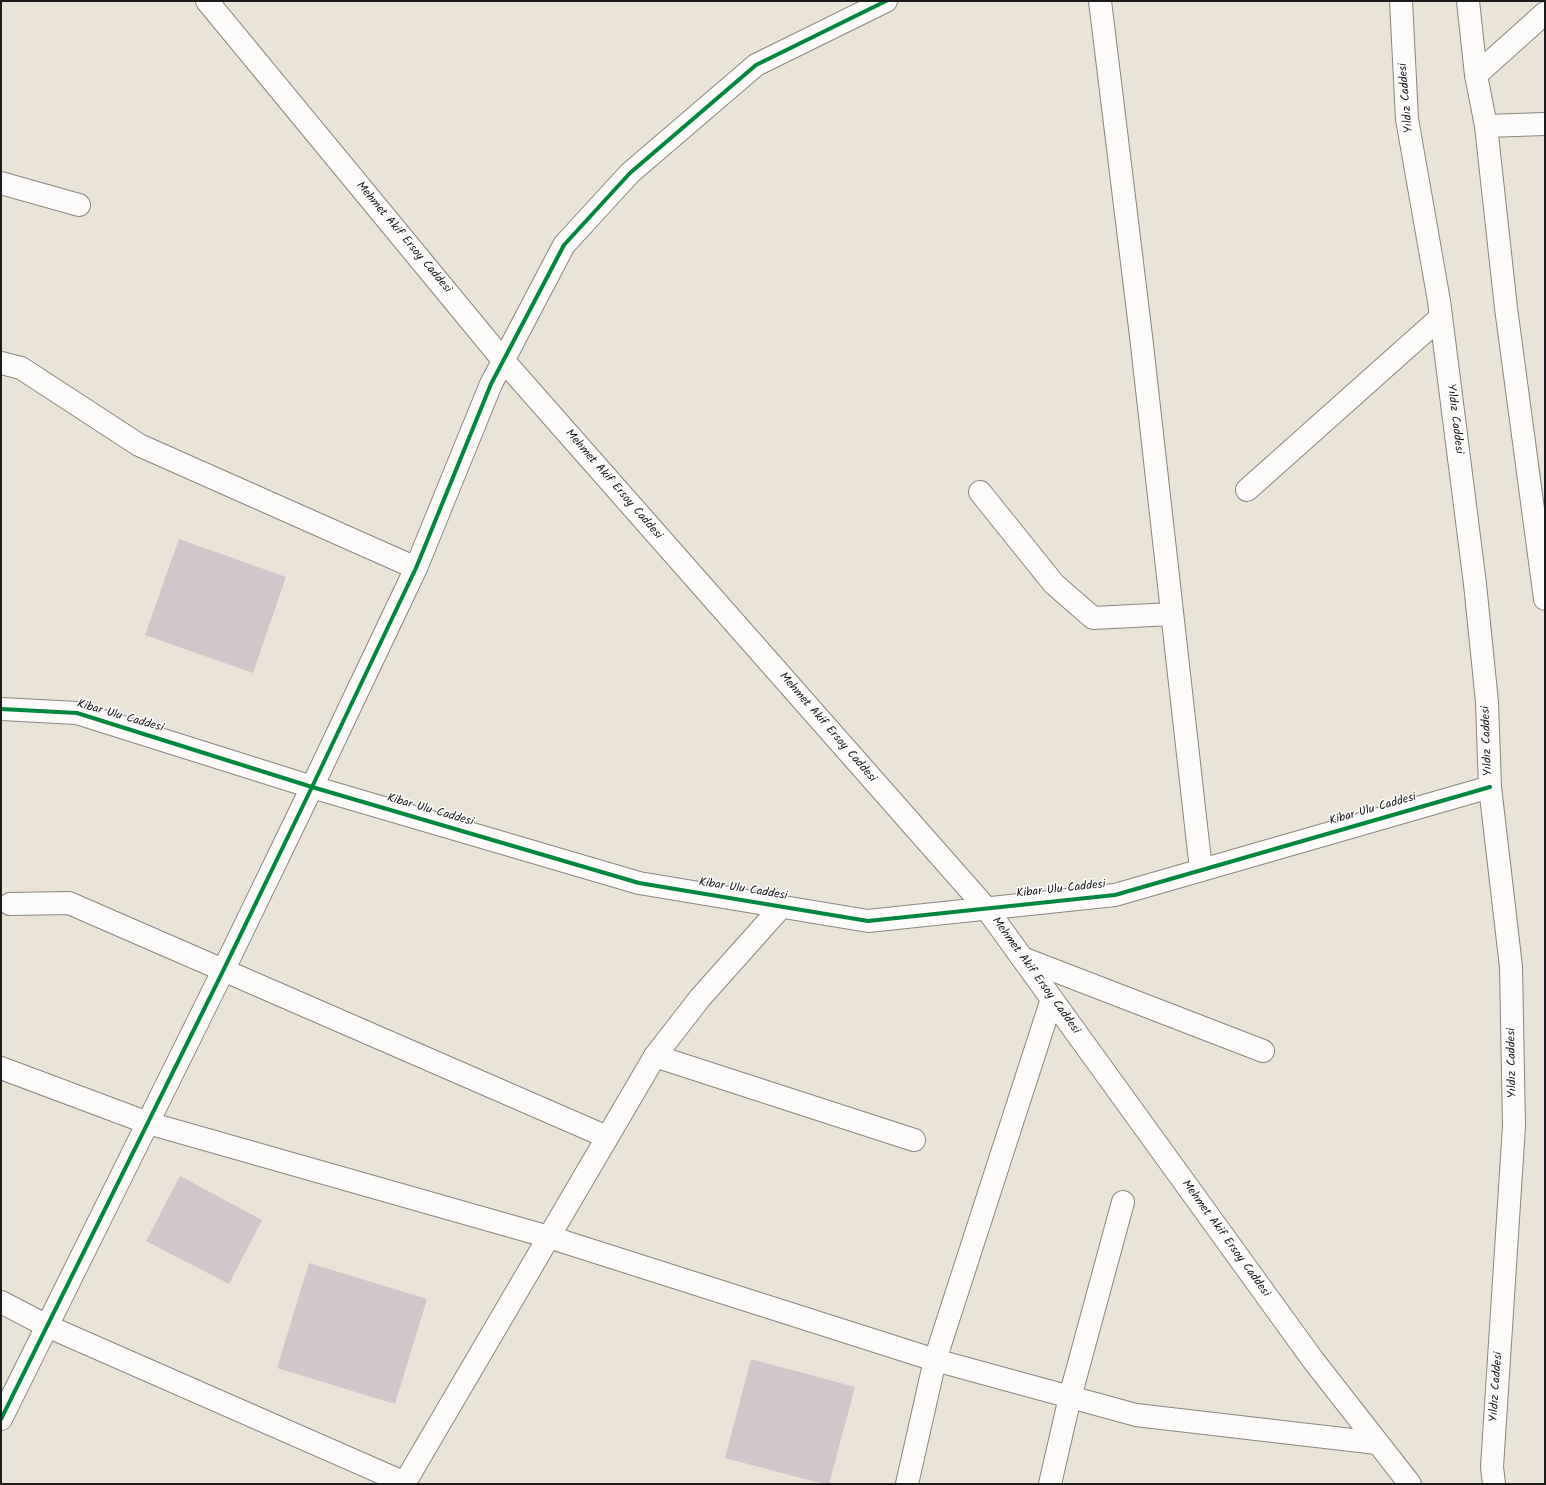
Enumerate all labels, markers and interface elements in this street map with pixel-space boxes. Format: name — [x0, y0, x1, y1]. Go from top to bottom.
street label: Yıldız Caddesi — [1397, 62, 1417, 134]
street label: Mehmet Akif Ersoy Caddesi — [352, 179, 454, 297]
street label: Yıldız Caddesi — [1443, 383, 1465, 455]
street label: Mehmet Akif Ersoy Caddesi — [561, 427, 665, 543]
street label: Mehmet Akif Ersoy Caddesi — [775, 670, 879, 786]
street label: Kibar Ulu Caddesi — [75, 698, 165, 736]
street label: Yıldız Caddesi — [1480, 706, 1496, 776]
street label: Kibar Ulu Caddesi — [1328, 791, 1418, 829]
street label: Kibar Ulu Caddesi — [385, 792, 475, 830]
street label: Kibar Ulu Caddesi — [698, 876, 788, 904]
street label: Kibar Ulu Caddesi — [1016, 878, 1106, 902]
street label: Mehmet Akif Ersoy Caddesi — [988, 915, 1082, 1037]
street label: Yıldız Caddesi — [1505, 1028, 1521, 1098]
street label: Mehmet Akif Ersoy Caddesi — [1178, 1178, 1272, 1300]
street label: Yıldız Caddesi — [1487, 1351, 1507, 1423]

